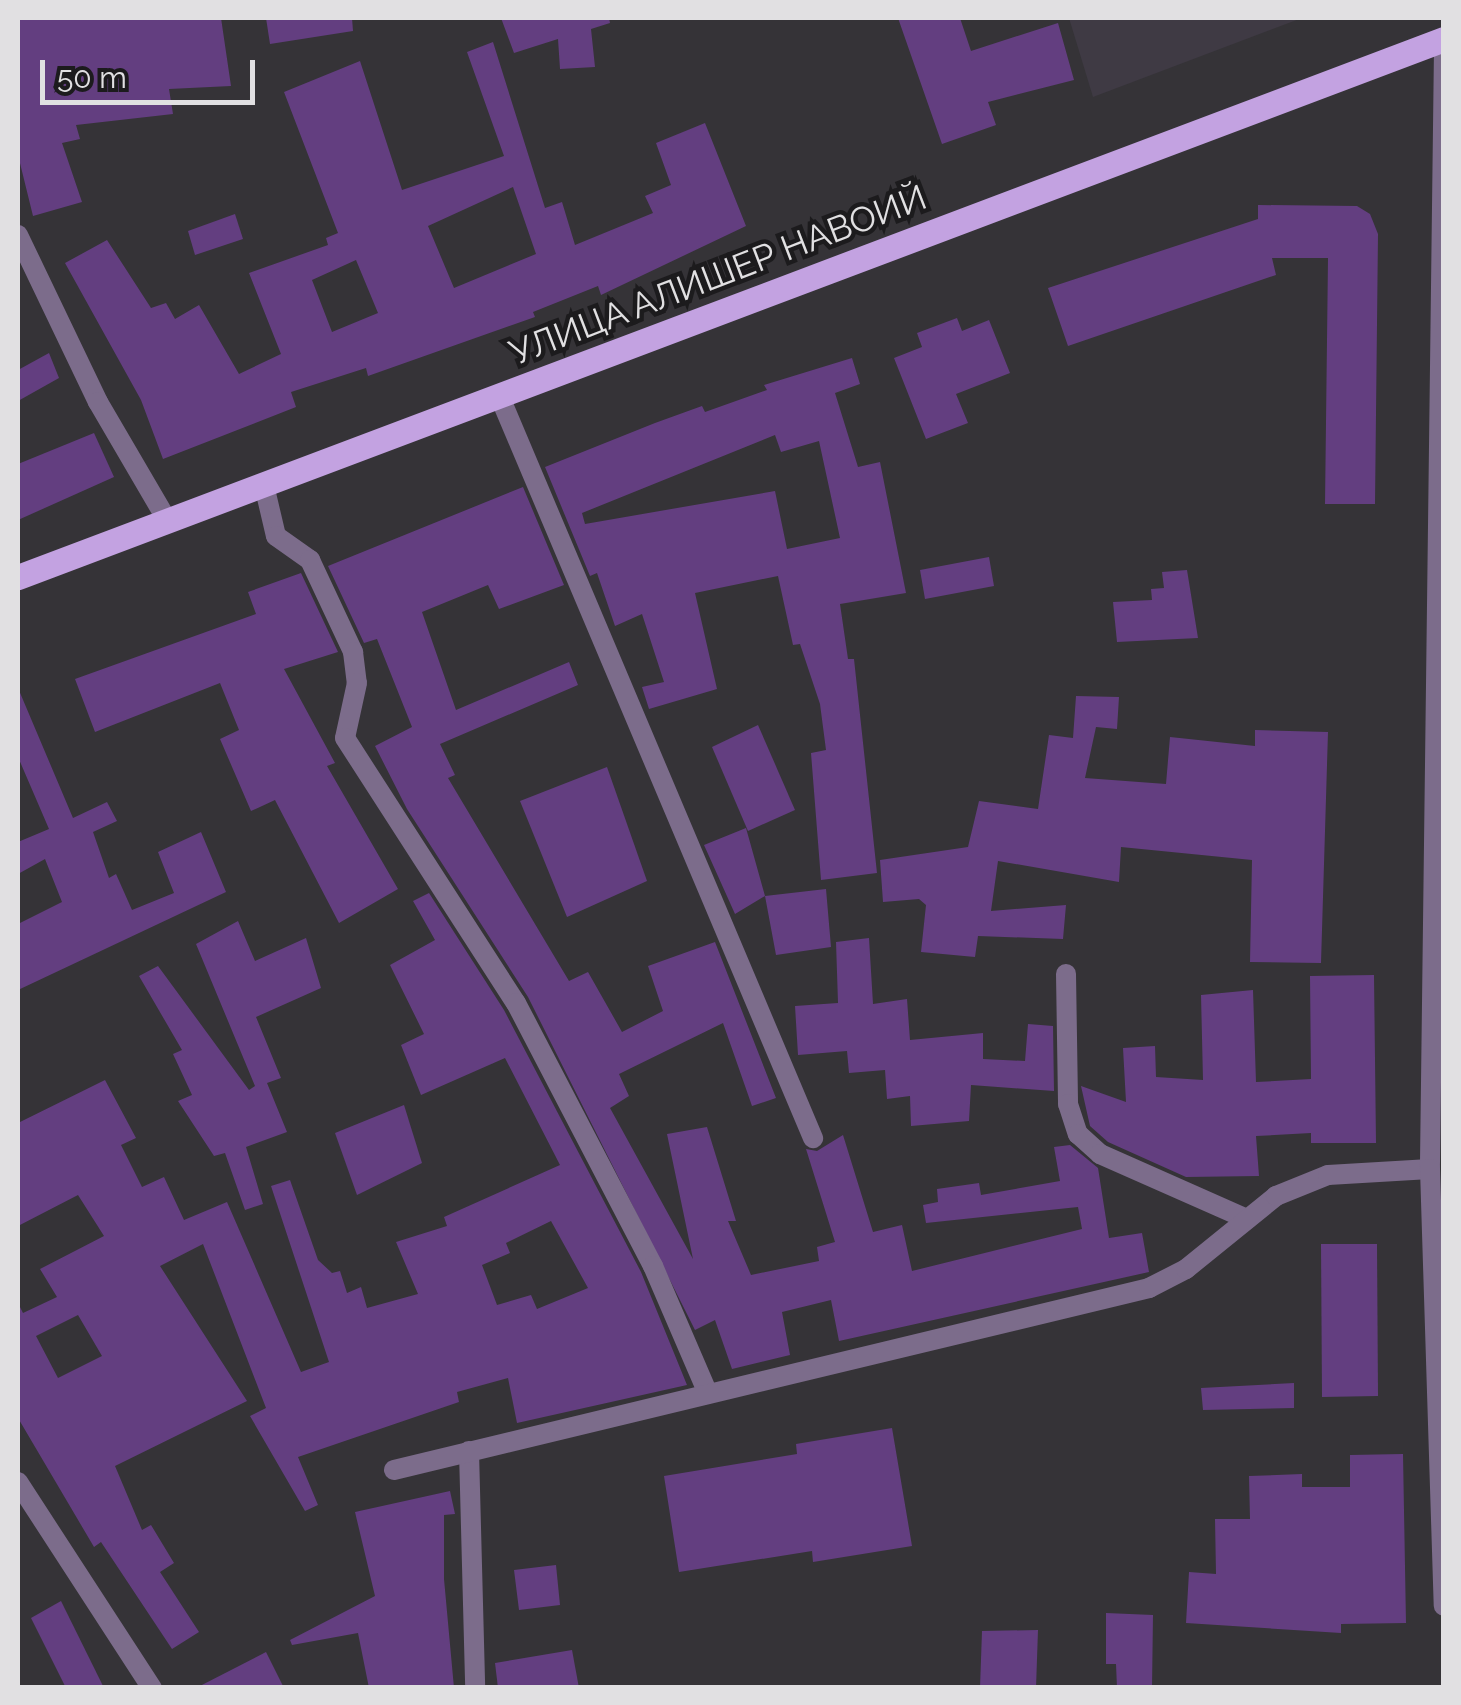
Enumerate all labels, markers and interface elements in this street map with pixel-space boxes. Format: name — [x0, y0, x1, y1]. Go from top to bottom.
scale bar — [45, 40, 260, 102]
text: 50 m — [57, 60, 127, 95]
street label: УЛИЦА АЛИШЕР НАВОИЙ — [503, 176, 933, 374]

